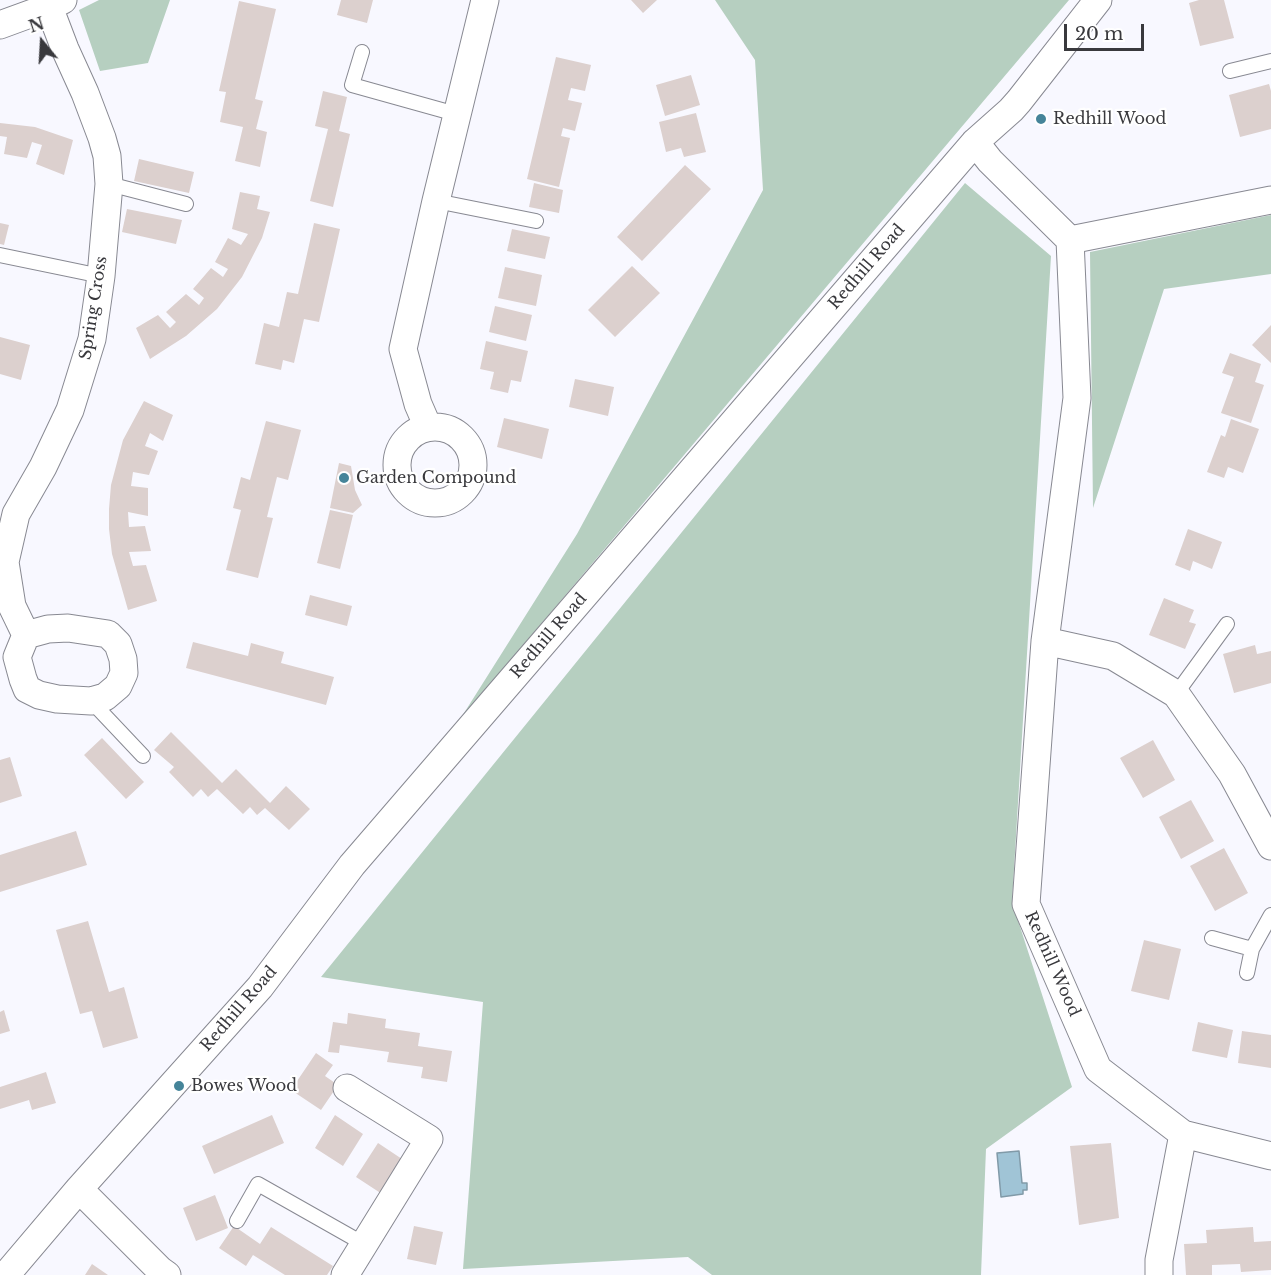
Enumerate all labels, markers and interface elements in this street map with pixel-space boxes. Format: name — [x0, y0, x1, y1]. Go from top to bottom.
north arrow — [12, 12, 72, 72]
scale bar — [1067, 12, 1146, 50]
text: N — [26, 13, 47, 37]
text: 20 m — [1075, 23, 1123, 45]
place label: Redhill Wood — [1053, 109, 1166, 129]
marker: Redhill Wood — [1034, 112, 1048, 126]
street label: Redhill Road — [825, 221, 909, 313]
street label: Spring Cross — [76, 255, 112, 361]
place label: Garden Compound — [356, 468, 516, 488]
marker: Garden Compound — [337, 471, 351, 485]
street label: Redhill Road — [507, 590, 591, 682]
street label: Redhill Wood — [1020, 908, 1084, 1020]
street label: Redhill Road — [197, 963, 281, 1055]
place label: Bowes Wood — [191, 1076, 297, 1096]
marker: Bowes Wood — [172, 1079, 186, 1093]

